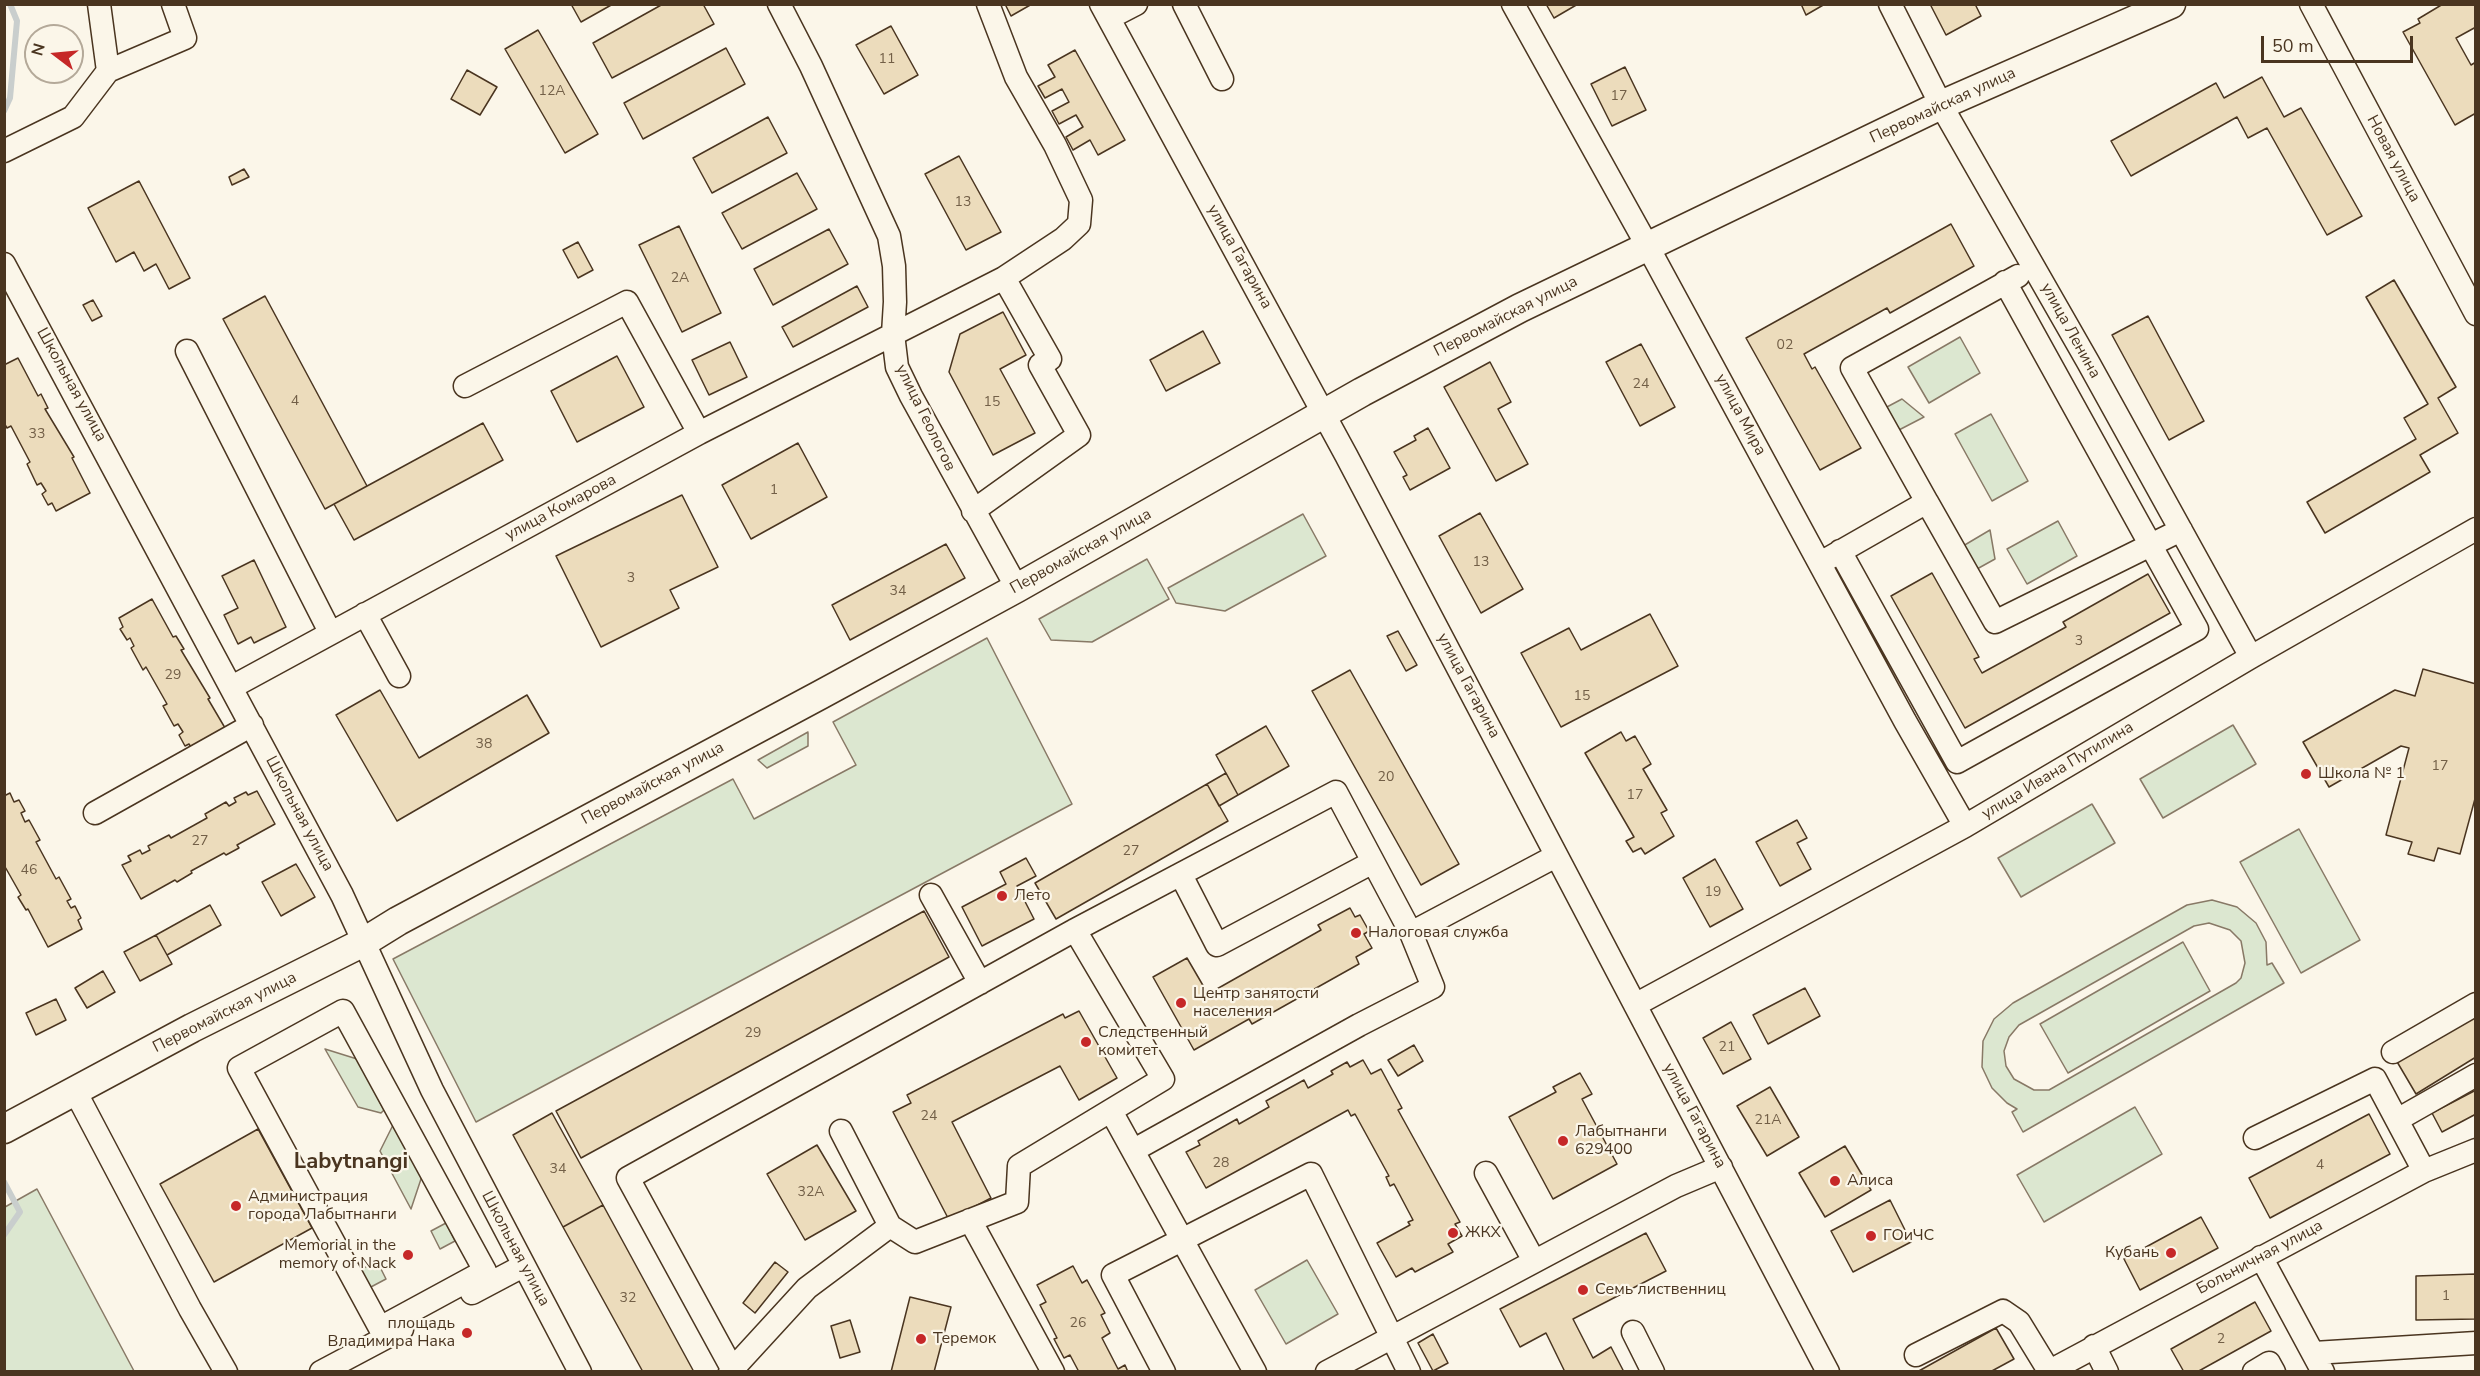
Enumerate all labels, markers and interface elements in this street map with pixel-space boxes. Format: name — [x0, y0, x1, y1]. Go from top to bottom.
north arrow — [24, 24, 84, 84]
scale bar — [2264, 24, 2416, 62]
text: 50 m — [2272, 34, 2314, 58]
text: N — [26, 41, 51, 58]
house number: 11 — [879, 52, 895, 68]
street label: Первомайская улица — [1867, 64, 2019, 148]
house number: 12А — [538, 84, 566, 100]
house number: 17 — [1611, 89, 1627, 105]
street label: Новая улица — [2362, 112, 2424, 206]
house number: 13 — [955, 195, 971, 211]
street label: улица Гагарина — [1202, 201, 1276, 313]
house number: 2А — [671, 271, 689, 287]
street label: Первомайская улица — [1431, 272, 1581, 362]
street label: улица Ленина — [2036, 280, 2104, 382]
street label: Школьная улица — [32, 325, 110, 445]
house number: 02 — [1777, 338, 1793, 354]
street label: улица Геологов — [891, 362, 959, 474]
street label: улица Мира — [1710, 371, 1770, 459]
house number: 24 — [1633, 377, 1649, 393]
house number: 4 — [291, 394, 299, 410]
house number: 15 — [984, 395, 1000, 411]
house number: 33 — [29, 427, 45, 443]
street label: улица Комарова — [502, 471, 620, 545]
house number: 1 — [770, 483, 778, 499]
street label: Первомайская улица — [1007, 505, 1155, 599]
house number: 13 — [1473, 555, 1489, 571]
house number: 3 — [627, 571, 635, 587]
house number: 34 — [890, 584, 906, 600]
street label: улица Гагарина — [1432, 630, 1504, 742]
house number: 3 — [2075, 634, 2083, 650]
house number: 29 — [165, 668, 181, 684]
house number: 15 — [1574, 689, 1590, 705]
street label: улица Ивана Путилина — [1979, 718, 2137, 824]
house number: 38 — [476, 737, 492, 753]
street label: Первомайская улица — [579, 738, 727, 830]
street label: Школьная улица — [261, 753, 337, 875]
house number: 17 — [2432, 759, 2448, 775]
place label: Школа № 1 — [2318, 764, 2405, 784]
marker: Школа № 1 — [2299, 767, 2313, 781]
house number: 20 — [1378, 770, 1394, 786]
house number: 17 — [1627, 788, 1643, 804]
house number: 27 — [192, 834, 208, 850]
house number: 27 — [1123, 844, 1139, 860]
house number: 46 — [21, 863, 37, 879]
house number: 19 — [1705, 885, 1721, 901]
place label: Лето — [1014, 886, 1051, 906]
marker: Лето — [995, 889, 1009, 903]
place label: Налоговая служба — [1368, 923, 1509, 943]
marker: Налоговая служба — [1349, 926, 1363, 940]
street label: Первомайская улица — [150, 968, 300, 1058]
place label: Центр занятости населения — [1193, 984, 1319, 1022]
marker: Центр занятости населения — [1174, 996, 1188, 1010]
place label: Следственный комитет — [1098, 1023, 1208, 1061]
house number: 29 — [745, 1026, 761, 1042]
marker: Следственный комитет — [1079, 1035, 1093, 1049]
house number: 21 — [1719, 1040, 1735, 1056]
street label: улица Гагарина — [1658, 1060, 1730, 1172]
house number: 24 — [921, 1109, 937, 1125]
house number: 21А — [1754, 1113, 1782, 1129]
place label: Лабытнанги 629400 — [1575, 1122, 1667, 1160]
marker: Лабытнанги 629400 — [1556, 1134, 1570, 1148]
district label: Labytnangi — [294, 1150, 408, 1176]
house number: 28 — [1213, 1156, 1229, 1172]
house number: 4 — [2316, 1158, 2324, 1174]
house number: 34 — [550, 1162, 566, 1178]
place label: Алиса — [1847, 1171, 1893, 1191]
marker: Алиса — [1828, 1174, 1842, 1188]
house number: 32А — [797, 1185, 825, 1201]
place label: Администрация города Лабытнанги — [248, 1187, 397, 1225]
street label: Школьная улица — [477, 1188, 553, 1310]
marker: Администрация города Лабытнанги — [229, 1199, 243, 1213]
street label: Больничная улица — [2194, 1217, 2326, 1299]
place label: ЖКХ — [1465, 1223, 1501, 1243]
marker: ЖКХ — [1446, 1226, 1460, 1240]
place label: ГОиЧС — [1883, 1226, 1934, 1246]
marker: ГОиЧС — [1864, 1229, 1878, 1243]
place label: Memorial in the memory of Nack — [279, 1236, 396, 1274]
place label: Кубань — [2105, 1243, 2159, 1263]
marker: Кубань — [2164, 1246, 2178, 1260]
marker: Memorial in the memory of Nack — [401, 1248, 415, 1262]
place label: Семь лиственниц — [1595, 1280, 1726, 1300]
marker: Семь лиственниц — [1576, 1283, 1590, 1297]
house number: 1 — [2442, 1289, 2450, 1305]
house number: 32 — [620, 1291, 636, 1307]
place label: площадь Владимира Нака — [328, 1314, 455, 1352]
house number: 26 — [1070, 1316, 1086, 1332]
marker: площадь Владимира Нака — [460, 1326, 474, 1340]
place label: Теремок — [933, 1329, 996, 1349]
marker: Теремок — [914, 1332, 928, 1346]
house number: 2 — [2217, 1332, 2225, 1348]

